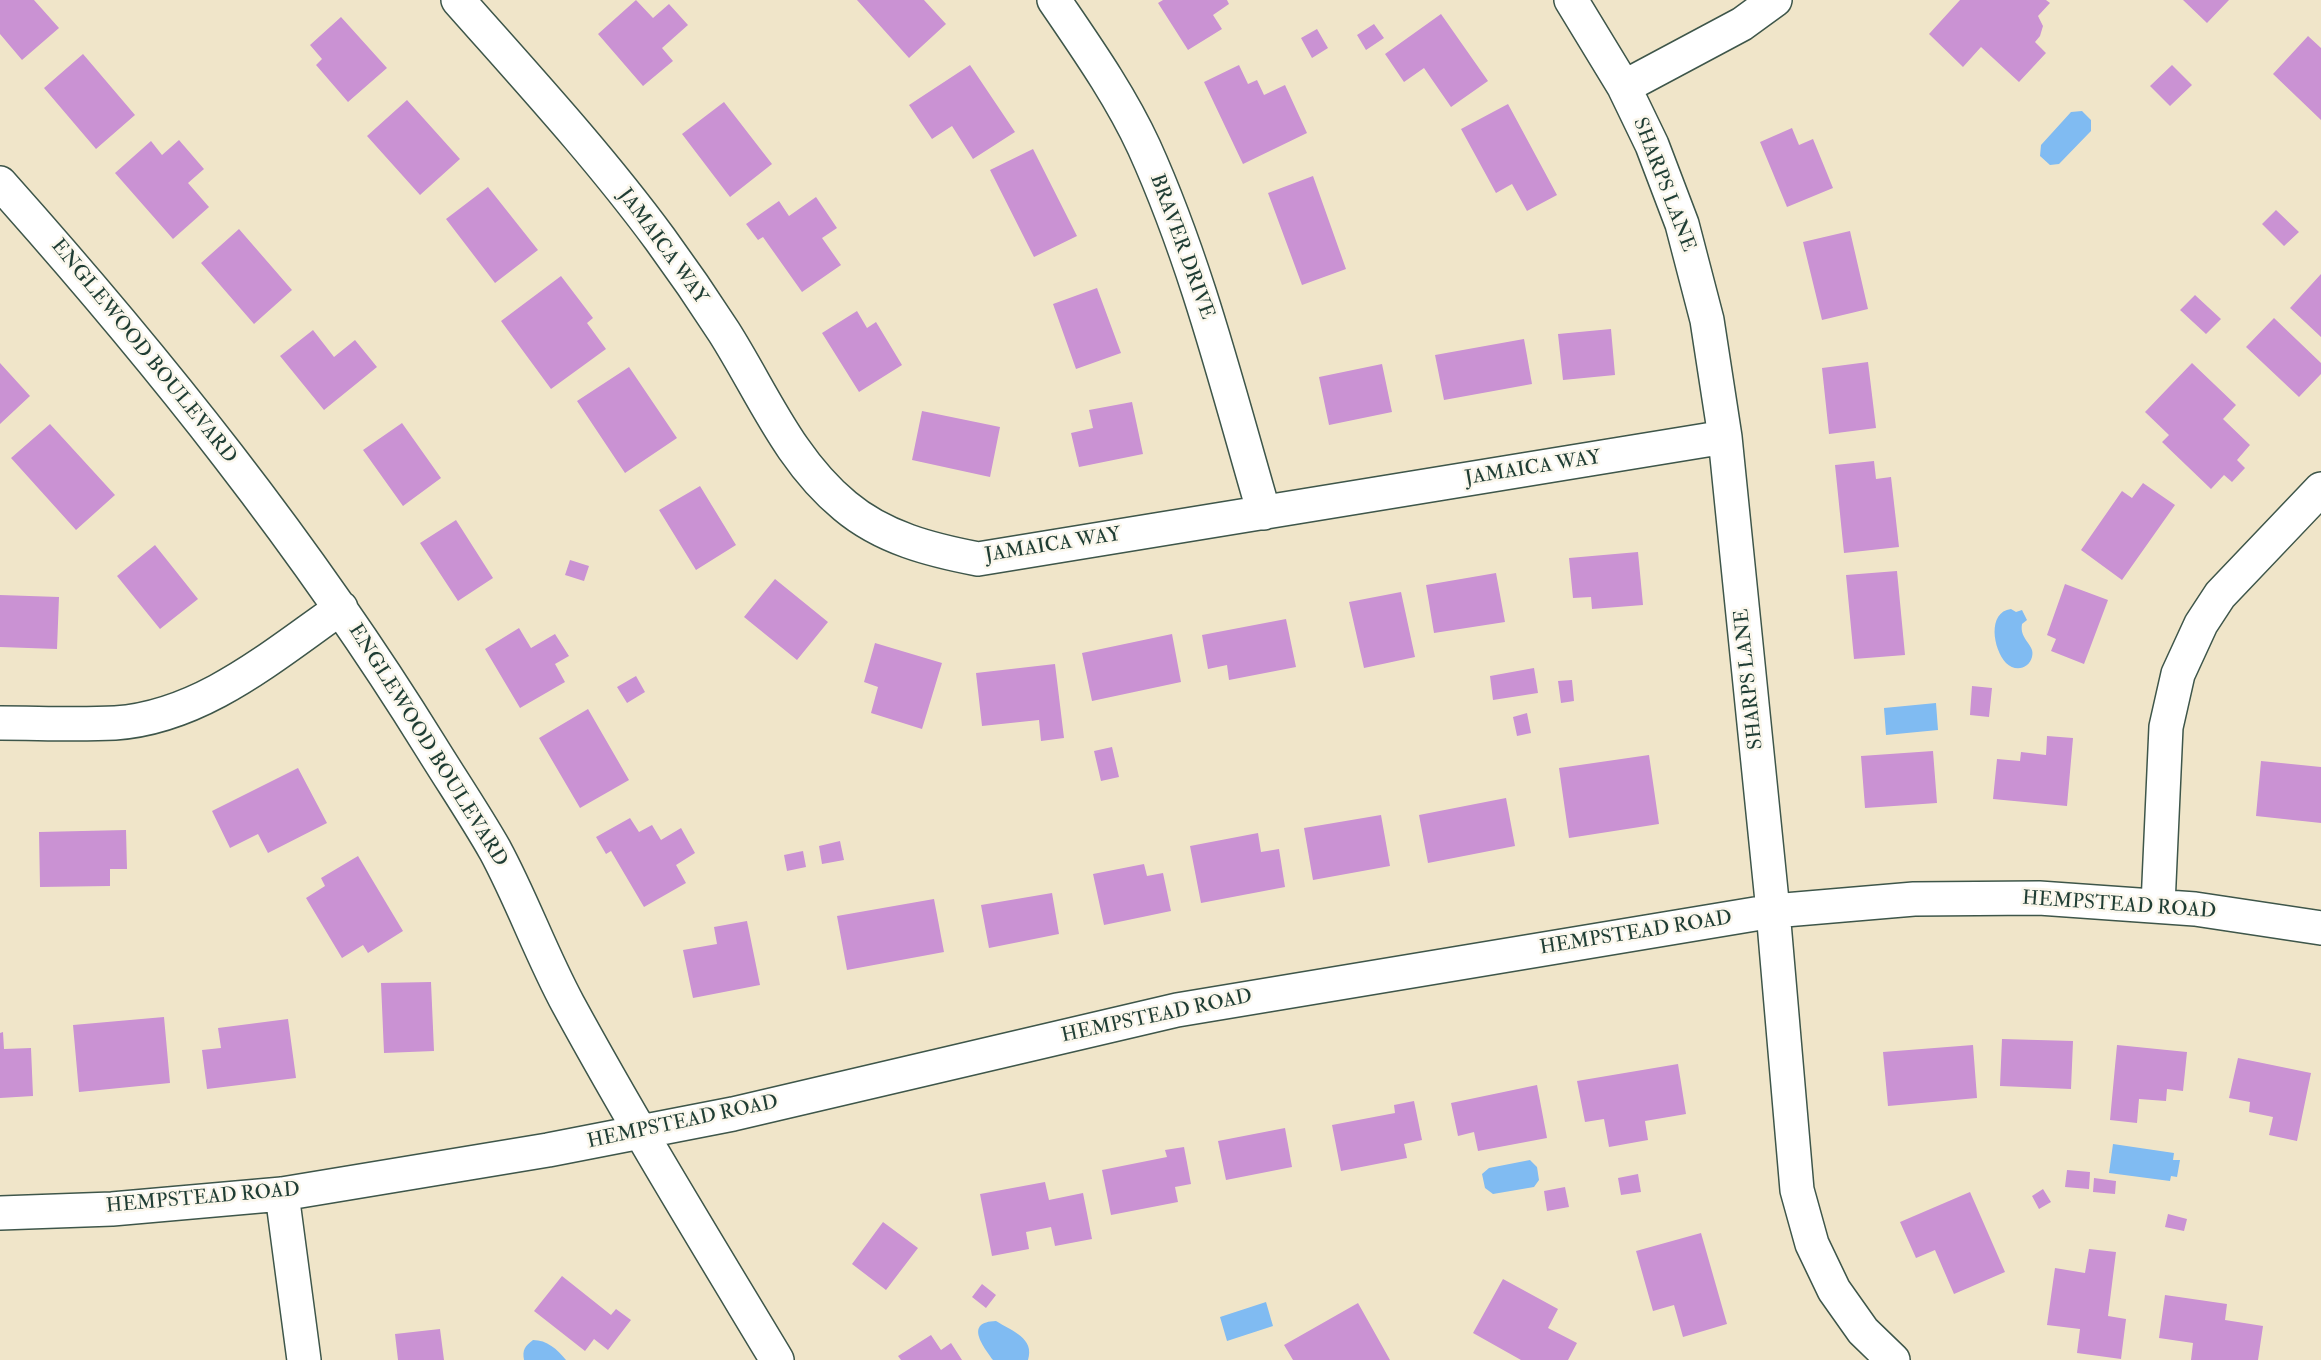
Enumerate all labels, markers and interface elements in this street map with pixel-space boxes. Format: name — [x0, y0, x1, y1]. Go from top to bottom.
street label: SHARPS LANE — [1626, 115, 1700, 255]
street label: BRAVER DRIVE — [1144, 171, 1218, 323]
street label: JAMAICA WAY — [612, 184, 712, 310]
street label: ENGLEWOOD BOULEVARD — [45, 235, 241, 469]
street label: JAMAICA WAY — [1463, 446, 1603, 492]
street label: JAMAICA WAY — [983, 523, 1123, 569]
street label: SHARPS LANE — [1731, 607, 1769, 751]
street label: ENGLEWOOD BOULEVARD — [342, 620, 512, 872]
street label: HEMPSTEAD ROAD — [2021, 887, 2217, 925]
street label: HEMPSTEAD ROAD — [1538, 907, 1734, 961]
street label: HEMPSTEAD ROAD — [1059, 985, 1255, 1049]
street label: HEMPSTEAD ROAD — [585, 1091, 781, 1155]
street label: HEMPSTEAD ROAD — [105, 1179, 301, 1219]

